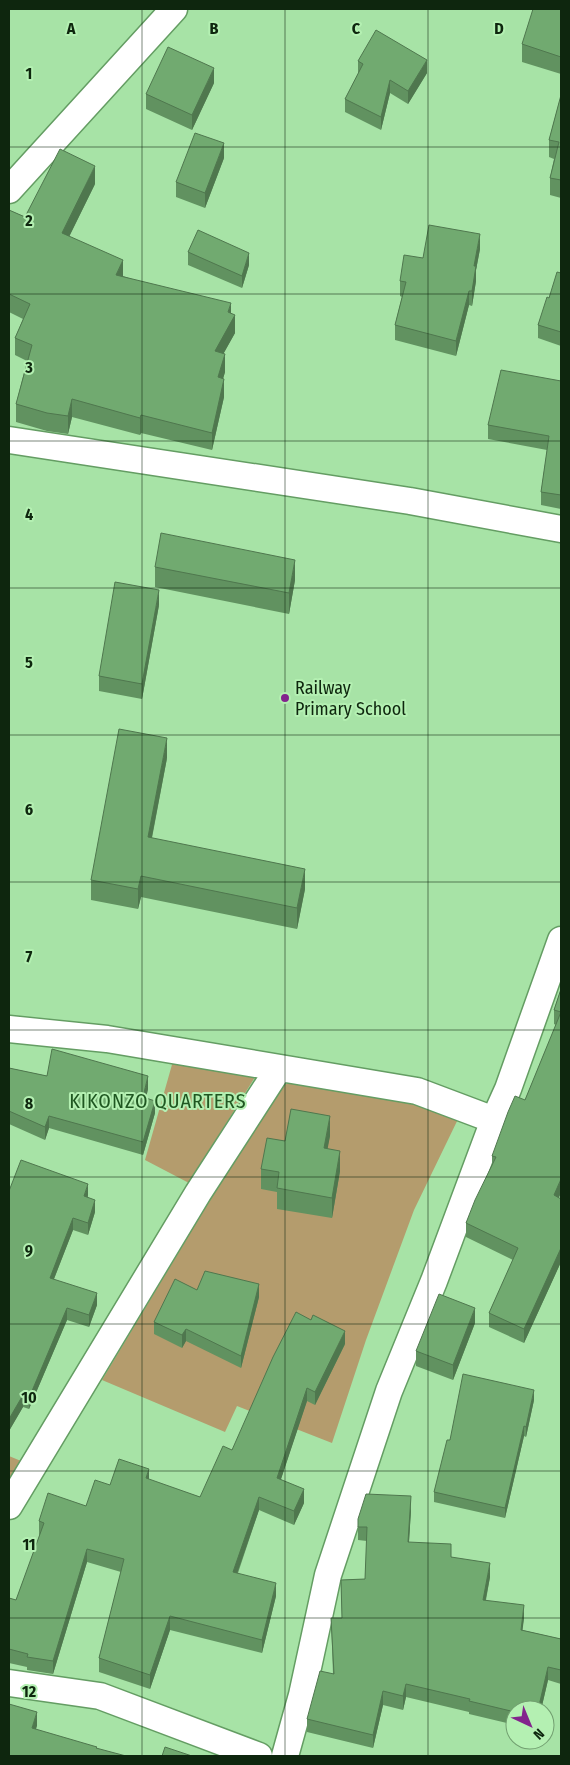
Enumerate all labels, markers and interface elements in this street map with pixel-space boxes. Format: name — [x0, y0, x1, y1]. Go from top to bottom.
text: A — [66, 19, 76, 38]
text: B — [210, 19, 219, 38]
text: C — [352, 19, 361, 38]
text: D — [494, 19, 504, 38]
text: 1 — [26, 64, 32, 83]
text: 2 — [24, 211, 33, 230]
text: 3 — [24, 358, 33, 377]
text: 4 — [25, 505, 33, 524]
text: 5 — [25, 653, 33, 672]
place label: Railway Primary School — [295, 677, 406, 720]
marker: Railway Primary School — [279, 692, 291, 704]
text: 6 — [25, 800, 33, 819]
text: 7 — [26, 947, 33, 966]
district label: KIKONZO QUARTERS — [69, 1089, 247, 1113]
text: 8 — [25, 1094, 34, 1113]
text: 9 — [25, 1241, 33, 1260]
text: 10 — [21, 1388, 37, 1407]
text: 11 — [22, 1535, 36, 1554]
text: 12 — [22, 1682, 37, 1701]
north arrow — [505, 1700, 555, 1750]
text: N — [530, 1725, 548, 1743]

